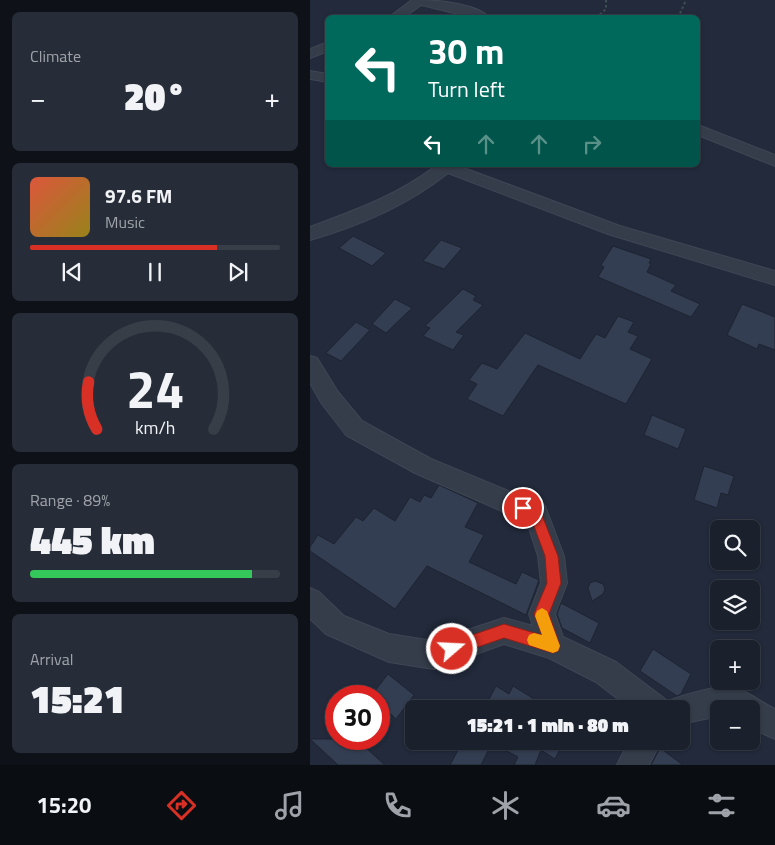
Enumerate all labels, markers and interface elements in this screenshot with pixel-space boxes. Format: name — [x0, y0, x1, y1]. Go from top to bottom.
text: 30 m — [428, 24, 504, 78]
icon: left — [345, 35, 410, 100]
text: Climate — [30, 44, 81, 68]
text: 20° — [124, 67, 186, 125]
text: Turn left — [428, 72, 505, 106]
text: − — [30, 76, 46, 119]
text: + — [264, 76, 280, 119]
icon: left — [419, 130, 447, 158]
icon: ahead — [472, 130, 500, 158]
icon: ahead — [525, 130, 553, 158]
icon: right — [578, 130, 606, 158]
text: 97.6 FM — [105, 181, 172, 210]
text: Music — [105, 210, 145, 234]
icon: previous — [58, 258, 86, 286]
icon: pause — [141, 258, 169, 286]
icon: next — [224, 258, 252, 286]
text: 24 — [126, 349, 184, 428]
text: km/h — [135, 414, 175, 441]
pin — [502, 487, 544, 529]
text: Range · 89% — [30, 488, 110, 512]
icon: arrive — [509, 494, 537, 522]
text: 445 km — [30, 511, 155, 569]
map controls — [710, 520, 760, 750]
button: search — [710, 520, 760, 570]
button: layers — [710, 580, 760, 630]
position arrow — [425, 622, 477, 674]
button: + — [710, 640, 760, 690]
text: Arrival — [30, 647, 73, 671]
text: 15:21 — [30, 670, 125, 728]
speed limit sign: 30 — [325, 685, 390, 750]
button: − — [710, 700, 760, 750]
text: 15:21 · 1 min · 80 m — [466, 710, 629, 739]
text: 15:20 — [36, 788, 91, 822]
icon: directions — [164, 788, 199, 823]
icon: music — [272, 788, 307, 823]
icon: phone — [380, 788, 415, 823]
icon: climate — [488, 788, 523, 823]
icon: car — [596, 788, 631, 823]
icon: filters — [704, 788, 739, 823]

